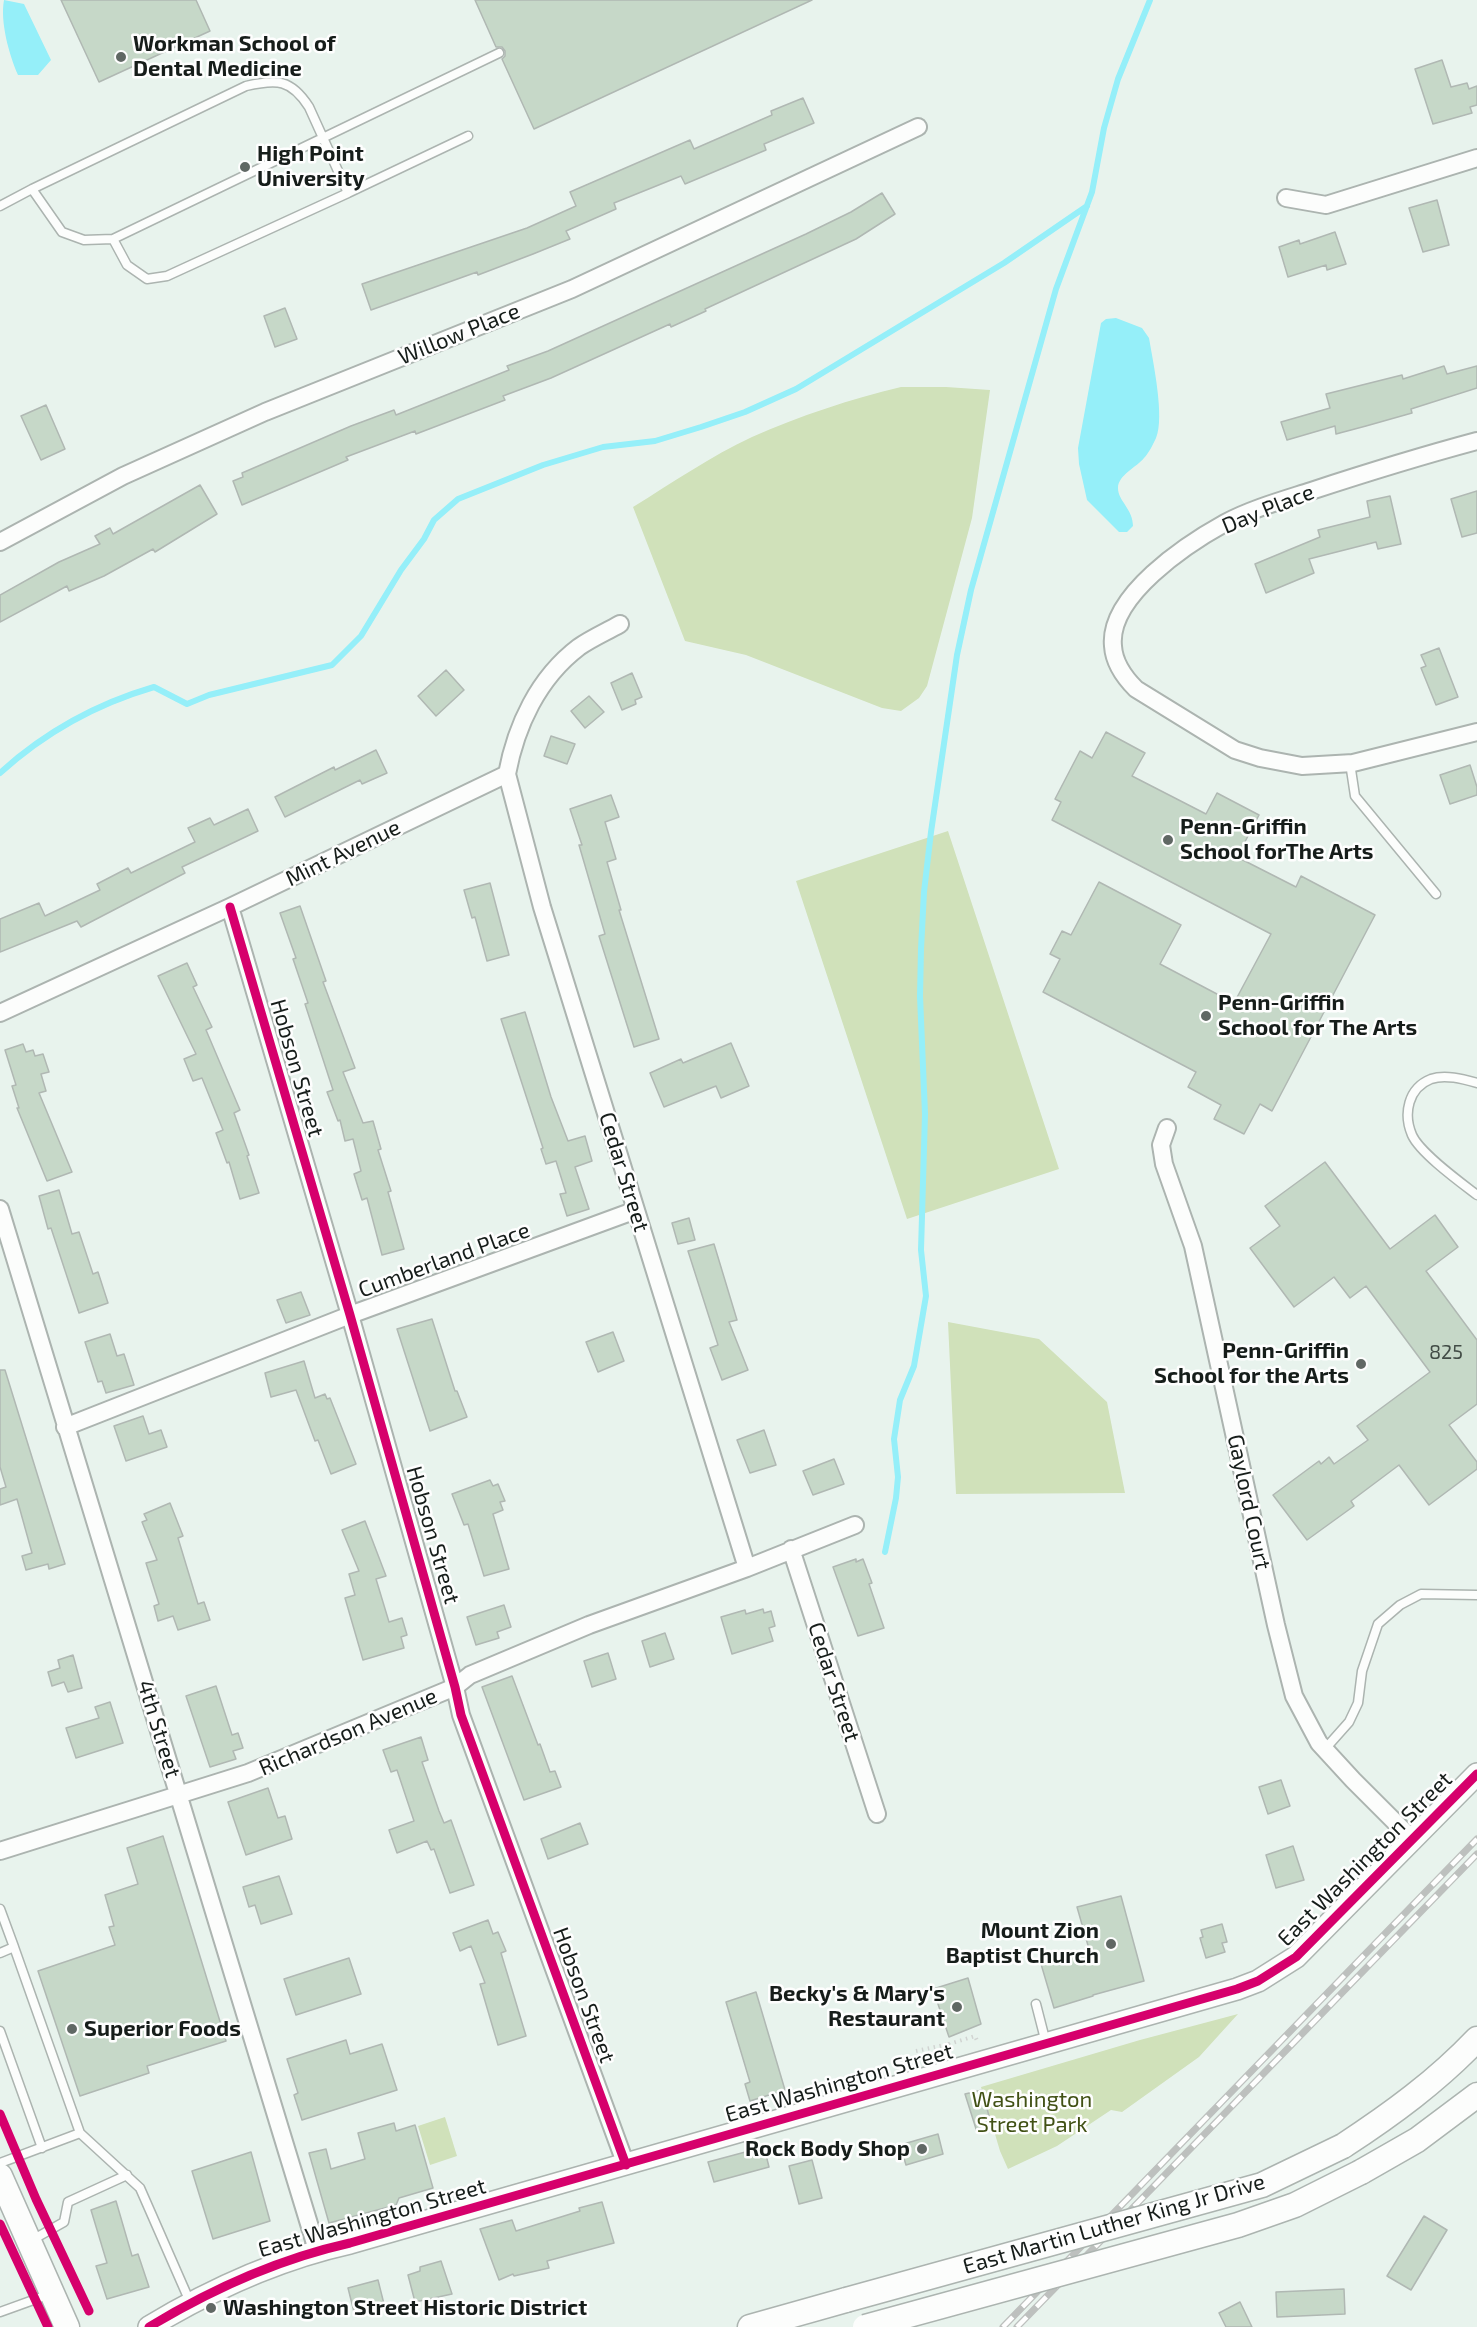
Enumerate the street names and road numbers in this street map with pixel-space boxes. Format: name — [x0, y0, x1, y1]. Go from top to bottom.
street label: Willow Place — [394, 298, 524, 370]
street label: Day Place — [1218, 479, 1318, 539]
street label: Mint Avenue — [281, 814, 405, 892]
street label: Hobson Street — [265, 996, 329, 1140]
street label: Cedar Street — [593, 1109, 655, 1235]
street label: Cumberland Place — [355, 1217, 533, 1303]
street label: Gaylord Court — [1222, 1432, 1276, 1572]
street label: Hobson Street — [401, 1463, 465, 1607]
street label: Cedar Street — [802, 1619, 866, 1745]
street label: 4th Street — [132, 1677, 186, 1781]
street label: Richardson Avenue — [255, 1683, 441, 1781]
street label: East Washington Street — [1272, 1766, 1458, 1952]
street label: Hobson Street — [547, 1924, 621, 2066]
street label: East Washington Street — [722, 2038, 956, 2128]
street label: East Martin Luther King Jr Drive — [960, 2168, 1268, 2280]
street label: East Washington Street — [255, 2173, 489, 2263]

